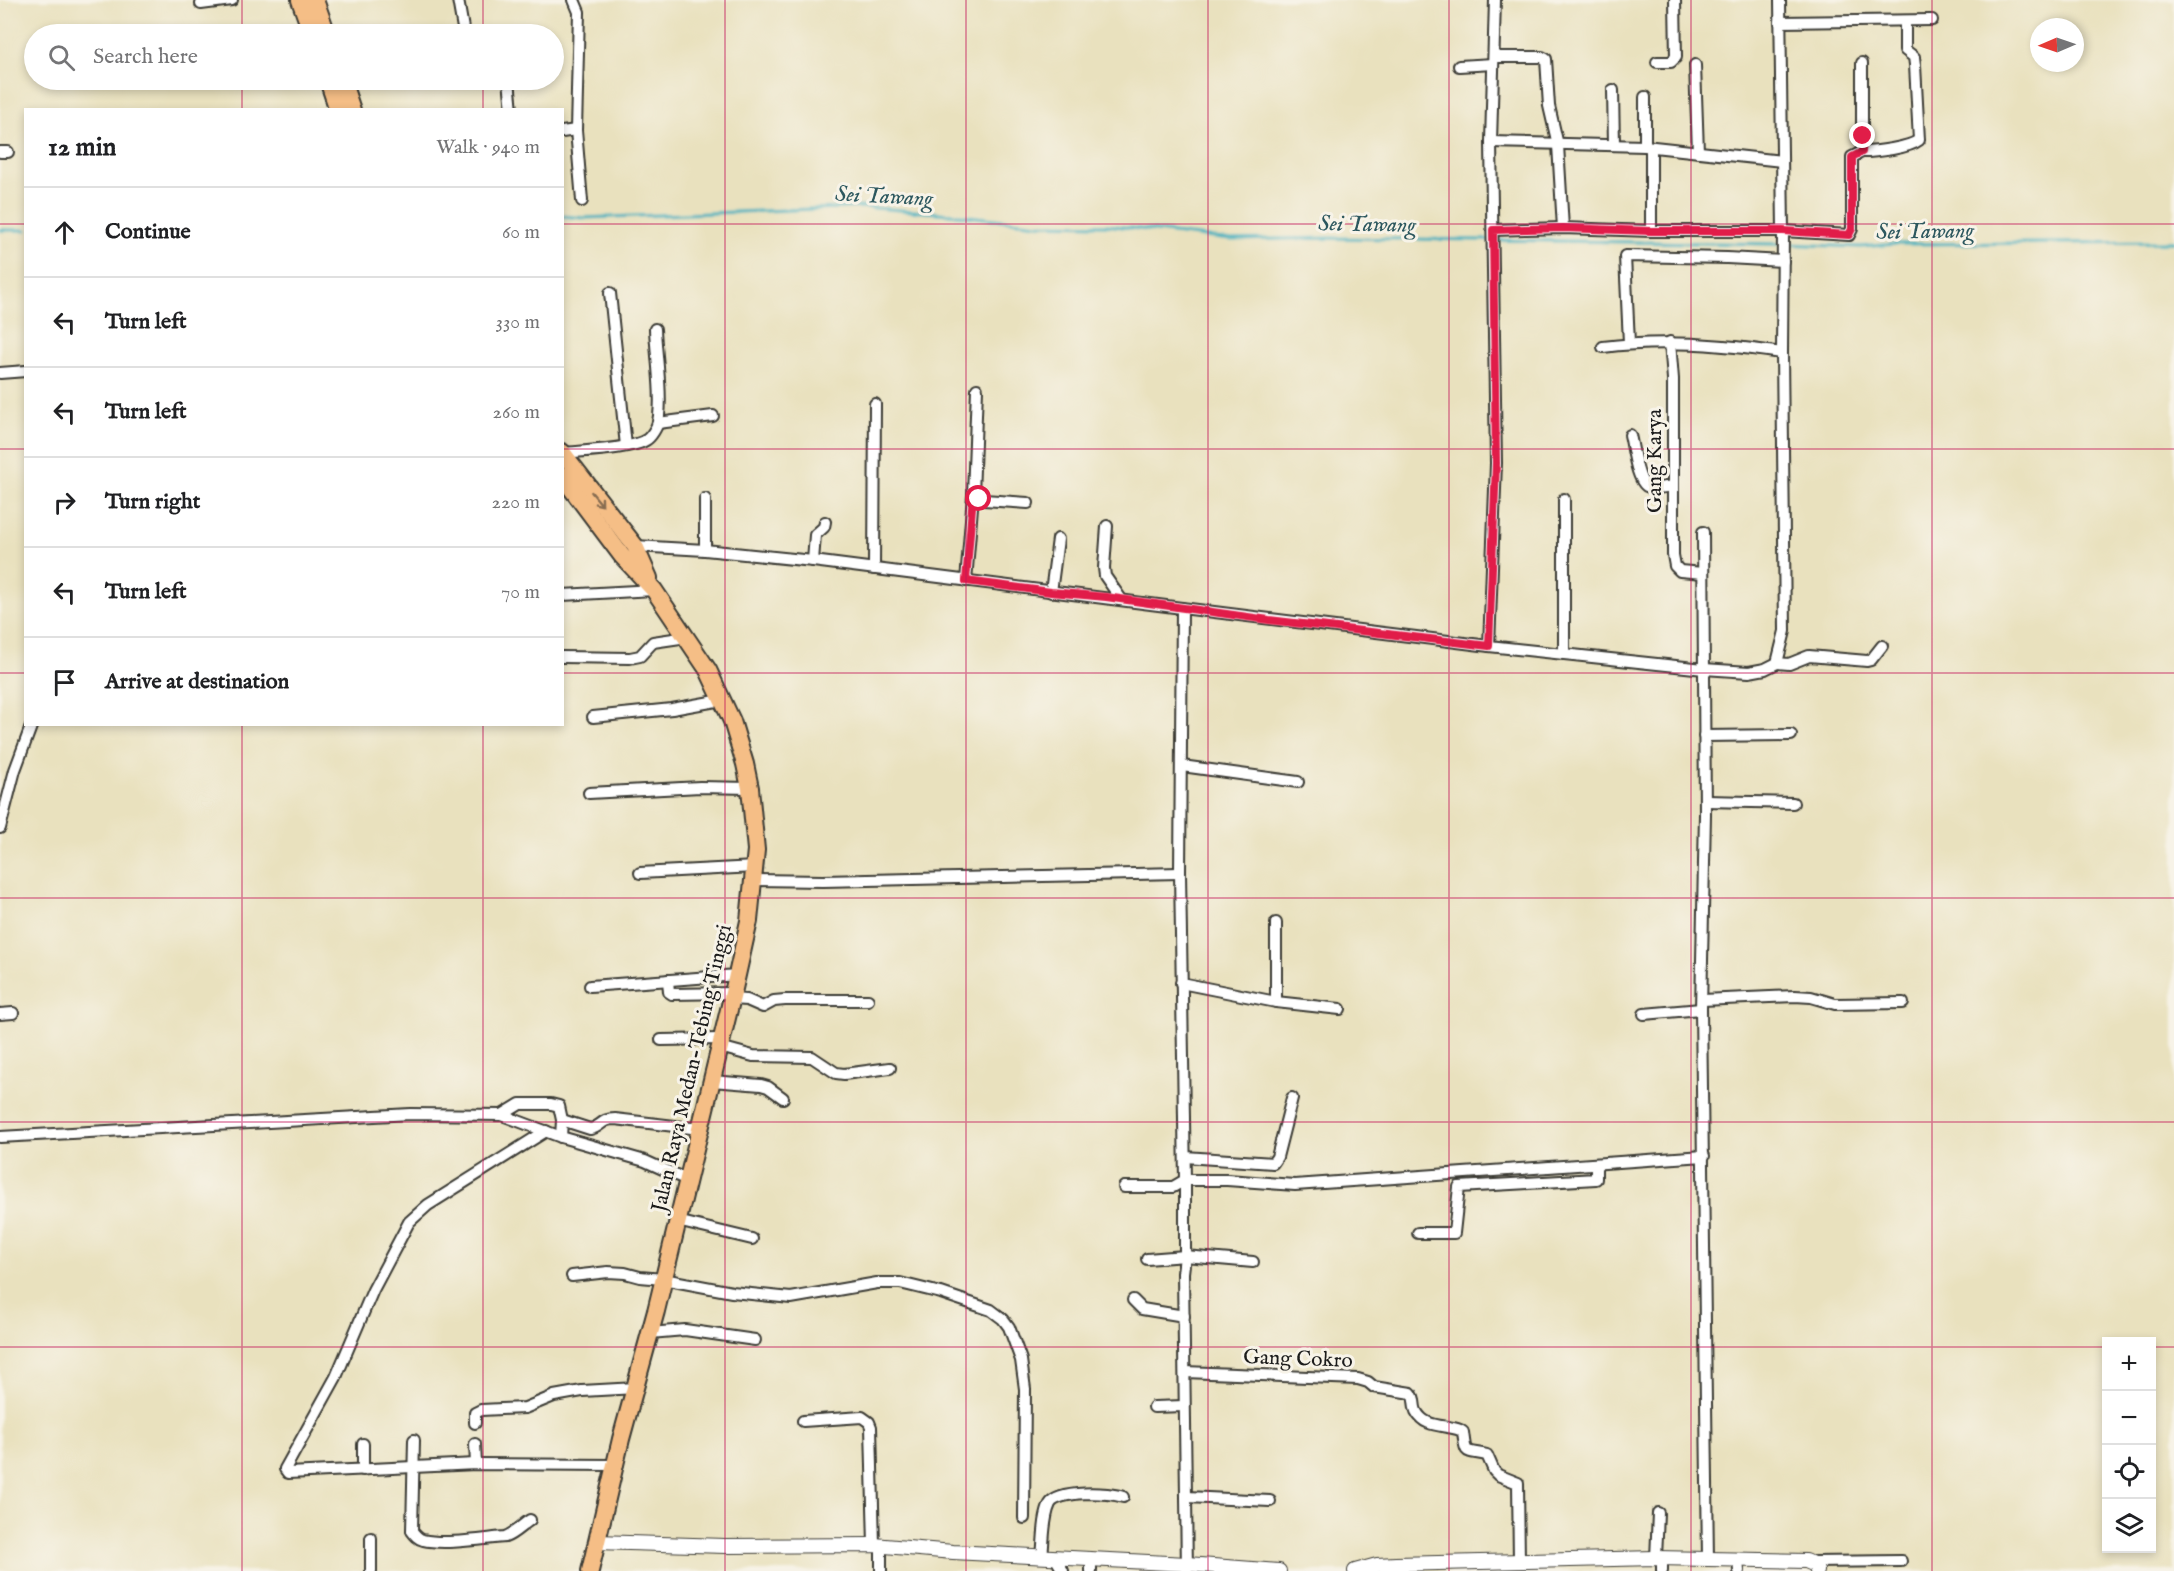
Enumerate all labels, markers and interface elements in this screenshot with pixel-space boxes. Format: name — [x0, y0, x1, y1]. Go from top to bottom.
north arrow — [2030, 18, 2084, 72]
search box — [24, 24, 564, 90]
icon: search — [45, 41, 78, 74]
text: Search here — [93, 43, 198, 71]
route end — [1849, 122, 1875, 148]
text: 12 min — [48, 131, 116, 164]
text: Walk · 940 m — [436, 135, 540, 160]
water label: Sei Tawang — [834, 180, 935, 214]
water label: Sei Tawang — [1318, 210, 1418, 240]
icon: ahead — [48, 216, 81, 249]
water label: Sei Tawang — [1876, 217, 1976, 247]
text: Continue — [105, 218, 191, 246]
text: 60 m — [502, 220, 540, 245]
icon: left — [48, 306, 81, 339]
text: Turn left — [105, 308, 187, 336]
text: 330 m — [495, 310, 540, 335]
icon: left — [48, 396, 81, 429]
text: Turn left — [105, 398, 187, 426]
text: 260 m — [493, 400, 540, 425]
street label: Gang Karya — [1642, 408, 1669, 513]
route start — [965, 485, 991, 511]
icon: right — [48, 486, 81, 519]
text: Turn right — [105, 488, 200, 516]
text: 220 m — [492, 490, 540, 515]
one-way arrow — [591, 491, 604, 507]
icon: left — [48, 576, 81, 609]
text: Turn left — [105, 578, 187, 606]
text: 70 m — [501, 580, 540, 605]
icon: arrive — [48, 666, 81, 699]
text: Arrive at destination — [105, 668, 289, 696]
street label: Jalan Raya Medan-Tebing Tinggi — [646, 922, 739, 1217]
map controls — [2102, 1337, 2156, 1553]
button: + — [2102, 1337, 2156, 1391]
street label: Gang Cokro — [1243, 1344, 1353, 1375]
button: − — [2102, 1391, 2156, 1445]
button: locate — [2102, 1445, 2156, 1499]
button: layers — [2102, 1499, 2156, 1553]

